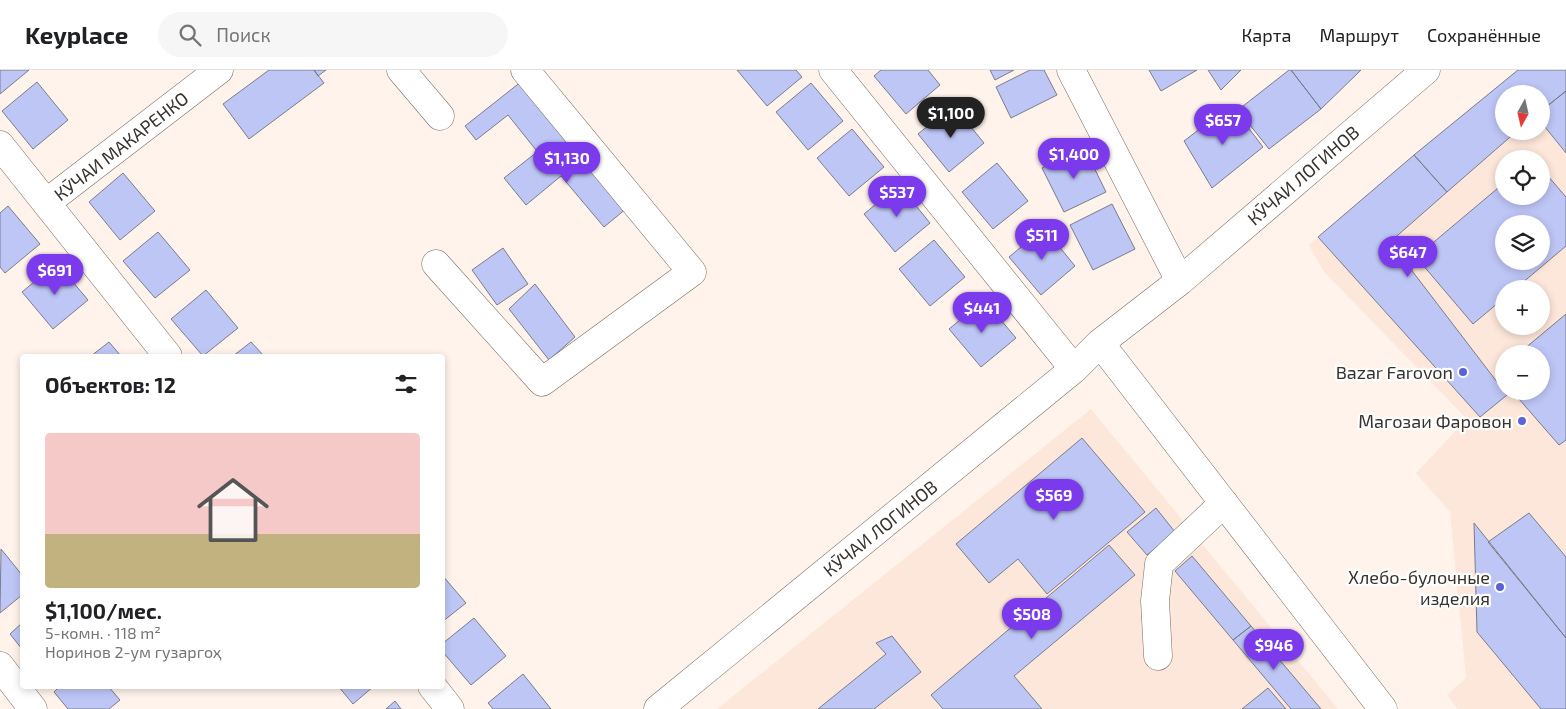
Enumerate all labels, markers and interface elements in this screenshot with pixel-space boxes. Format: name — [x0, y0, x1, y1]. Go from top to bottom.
search box — [158, 12, 508, 57]
text: Keyplace — [25, 20, 128, 49]
icon: search — [176, 21, 204, 49]
text: Поиск — [216, 23, 271, 46]
text: Карта — [1241, 24, 1291, 46]
text: Маршрут — [1319, 24, 1399, 46]
text: Сохранённые — [1427, 24, 1541, 46]
north arrow — [1495, 85, 1550, 140]
map controls — [1495, 85, 1550, 400]
street label: КӮЧАИ МАКАРЕНКО — [50, 87, 192, 205]
pin: $1,100 — [910, 97, 992, 139]
text: $1,100 — [928, 103, 974, 122]
pin: $657 — [1193, 104, 1253, 146]
text: $657 — [1205, 110, 1241, 129]
street label: КӮЧАИ ЛОГИНОВ — [1243, 121, 1363, 229]
pin: $1,400 — [1033, 138, 1115, 180]
pin: $1,130 — [526, 142, 608, 184]
text: $1,400 — [1049, 144, 1099, 163]
text: $1,130 — [544, 148, 590, 167]
button: locate — [1495, 150, 1550, 205]
pin: $537 — [867, 176, 927, 218]
text: $537 — [879, 182, 915, 201]
button: layers — [1495, 215, 1550, 270]
pin: $511 — [1012, 218, 1072, 261]
text: $511 — [1026, 225, 1058, 244]
pin: $647 — [1378, 236, 1438, 278]
text: $647 — [1389, 242, 1427, 261]
pin: $691 — [25, 254, 85, 296]
text: $691 — [37, 260, 73, 279]
button: + — [1495, 280, 1550, 335]
pin: $441 — [952, 292, 1012, 334]
text: $441 — [964, 298, 1000, 317]
button: − — [1495, 345, 1550, 400]
place label: Bazar Farovon — [1336, 361, 1453, 383]
marker: Bazar Farovon — [1457, 366, 1469, 378]
icon: filters — [392, 370, 420, 398]
text: Объектов: 12 — [45, 372, 176, 397]
place label: Магозаи Фаровон — [1358, 410, 1512, 432]
marker: Магозаи Фаровон — [1516, 415, 1528, 427]
icon: home — [188, 465, 278, 555]
street label: КӮЧАИ ЛОГИНОВ — [818, 475, 942, 581]
pin: $569 — [1024, 478, 1084, 521]
text: $569 — [1036, 485, 1073, 504]
place label: Хлебо-булочные изделия — [1348, 566, 1490, 609]
marker: Хлебо-булочные изделия — [1494, 581, 1506, 593]
text: $1,100/мес. — [45, 598, 162, 623]
pin: $508 — [1002, 598, 1062, 640]
text: $508 — [1013, 604, 1051, 623]
text: 5-комн. · 118 m² — [45, 623, 161, 642]
pin: $946 — [1244, 628, 1304, 671]
text: $946 — [1255, 635, 1293, 654]
text: Норинов 2-ум гузаргоҳ — [45, 642, 221, 661]

